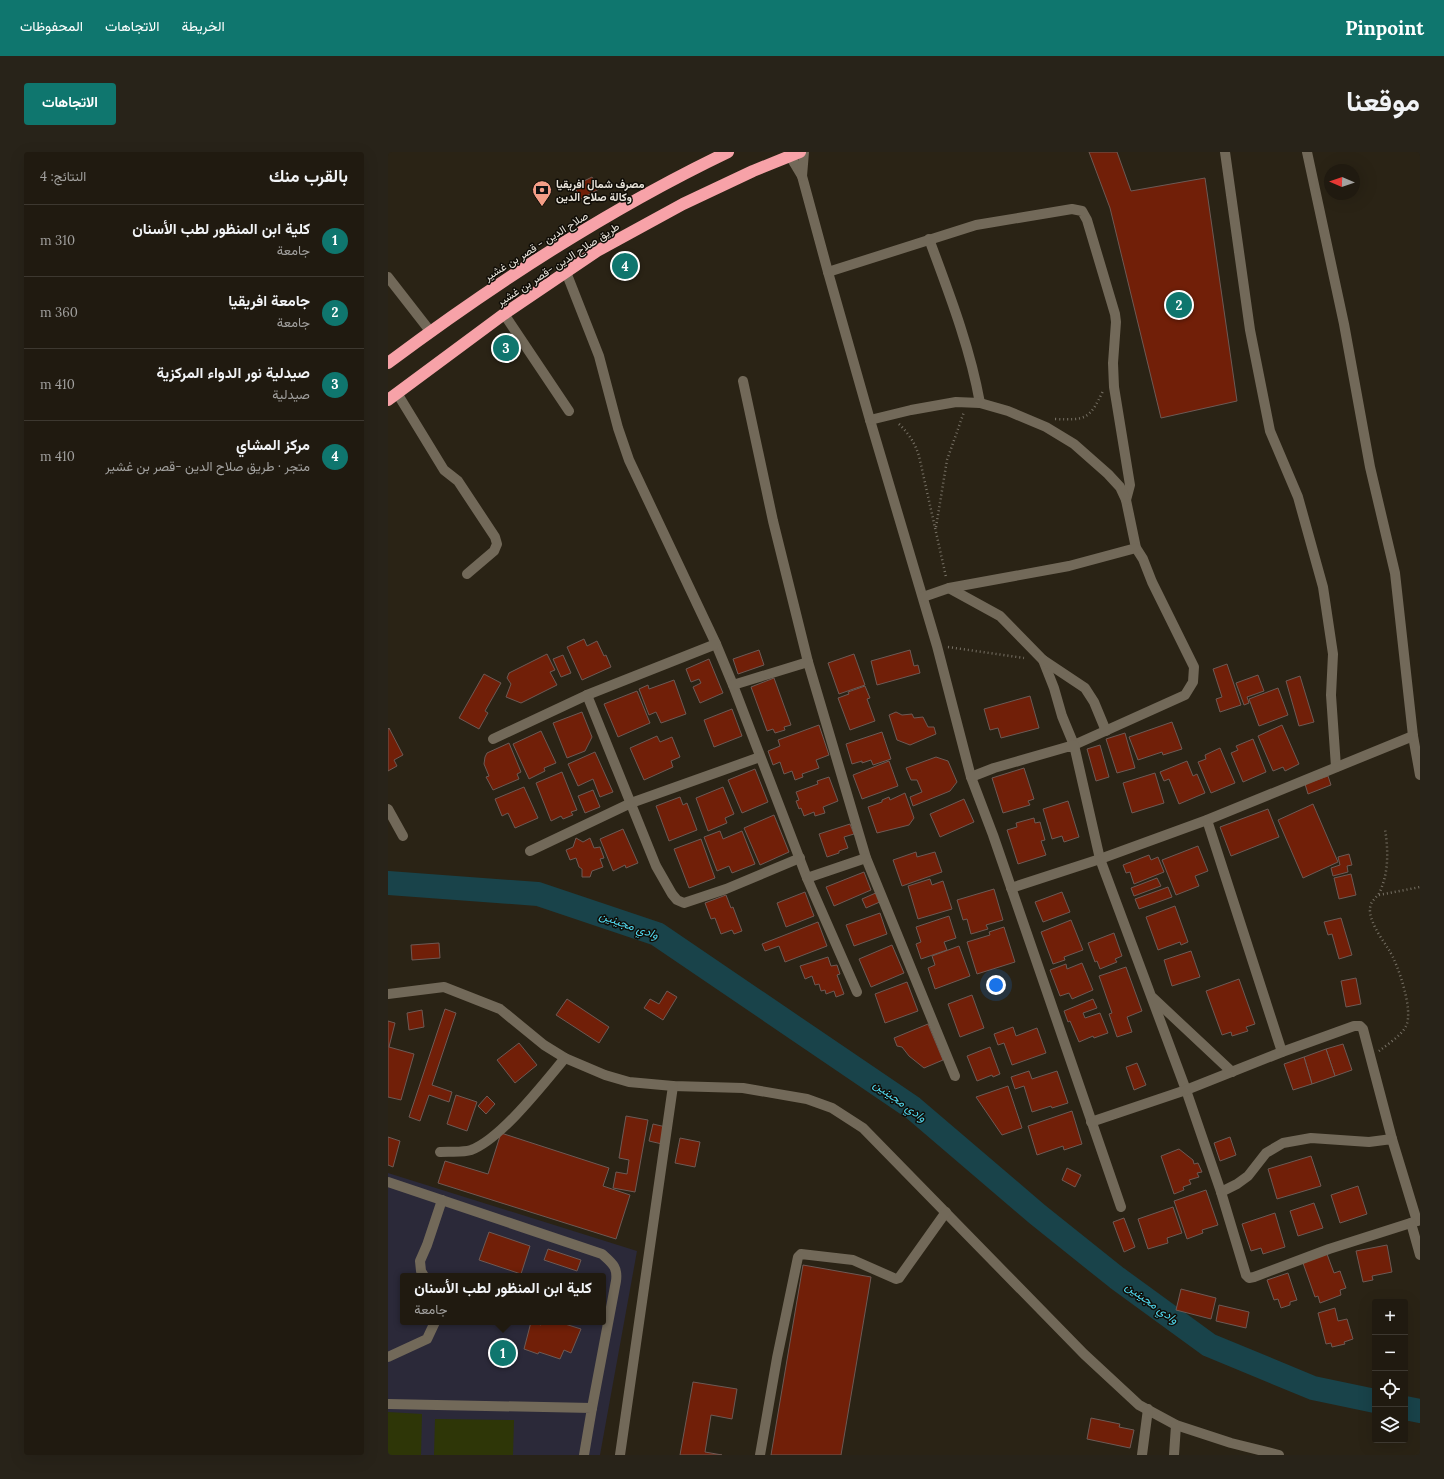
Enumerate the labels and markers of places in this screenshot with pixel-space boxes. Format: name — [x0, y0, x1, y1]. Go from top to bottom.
place label: مصرف شمال افريقيا وكالة صلاح الدين — [556, 177, 644, 205]
bank icon: مصرف شمال افريقيا وكالة صلاح الدين — [531, 179, 553, 207]
pin: 4 — [612, 251, 638, 281]
pin: 2 — [1166, 290, 1192, 320]
pin: 3 — [493, 333, 519, 363]
pin: 1 — [490, 1338, 516, 1368]

